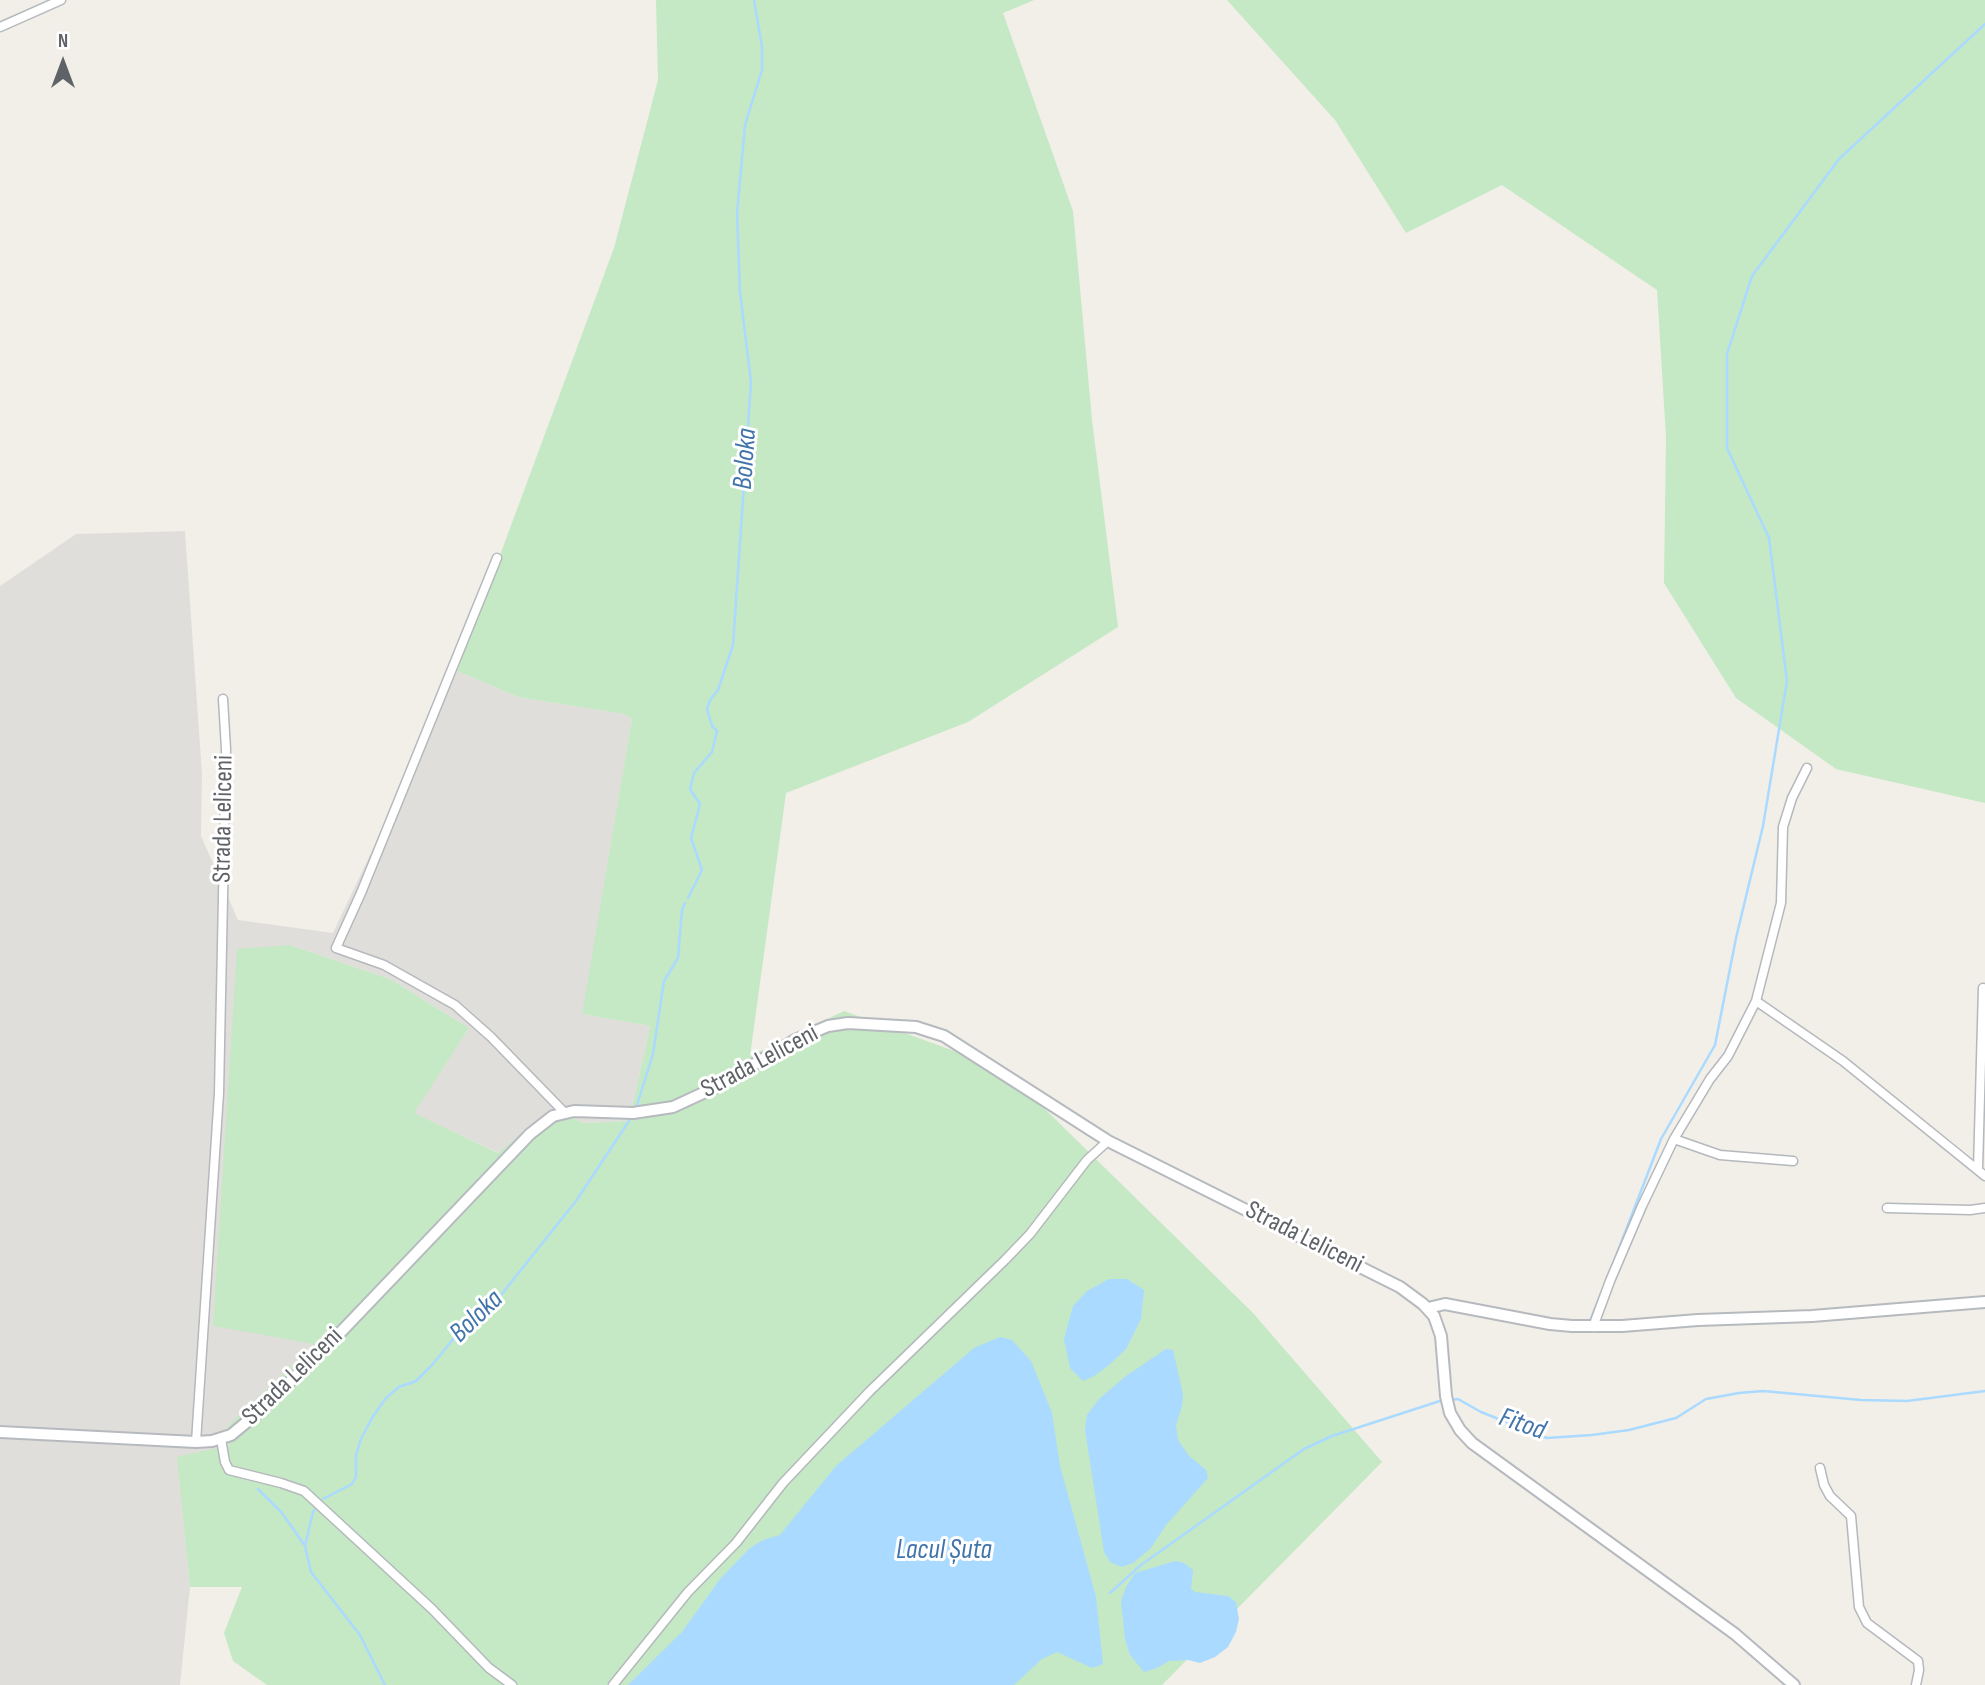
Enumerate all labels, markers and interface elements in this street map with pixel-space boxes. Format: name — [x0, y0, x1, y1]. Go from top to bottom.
north arrow — [28, 28, 98, 98]
text: N — [58, 30, 68, 53]
water label: Boloka — [727, 427, 765, 491]
street label: Strada Leliceni — [207, 755, 241, 883]
street label: Strada Leliceni — [696, 1018, 824, 1106]
street label: Strada Leliceni — [1240, 1195, 1368, 1281]
water label: Boloka — [443, 1284, 511, 1350]
street label: Strada Leliceni — [236, 1321, 350, 1433]
water label: Fitod — [1494, 1401, 1550, 1449]
water label: Lacul Șuta — [896, 1534, 992, 1568]

